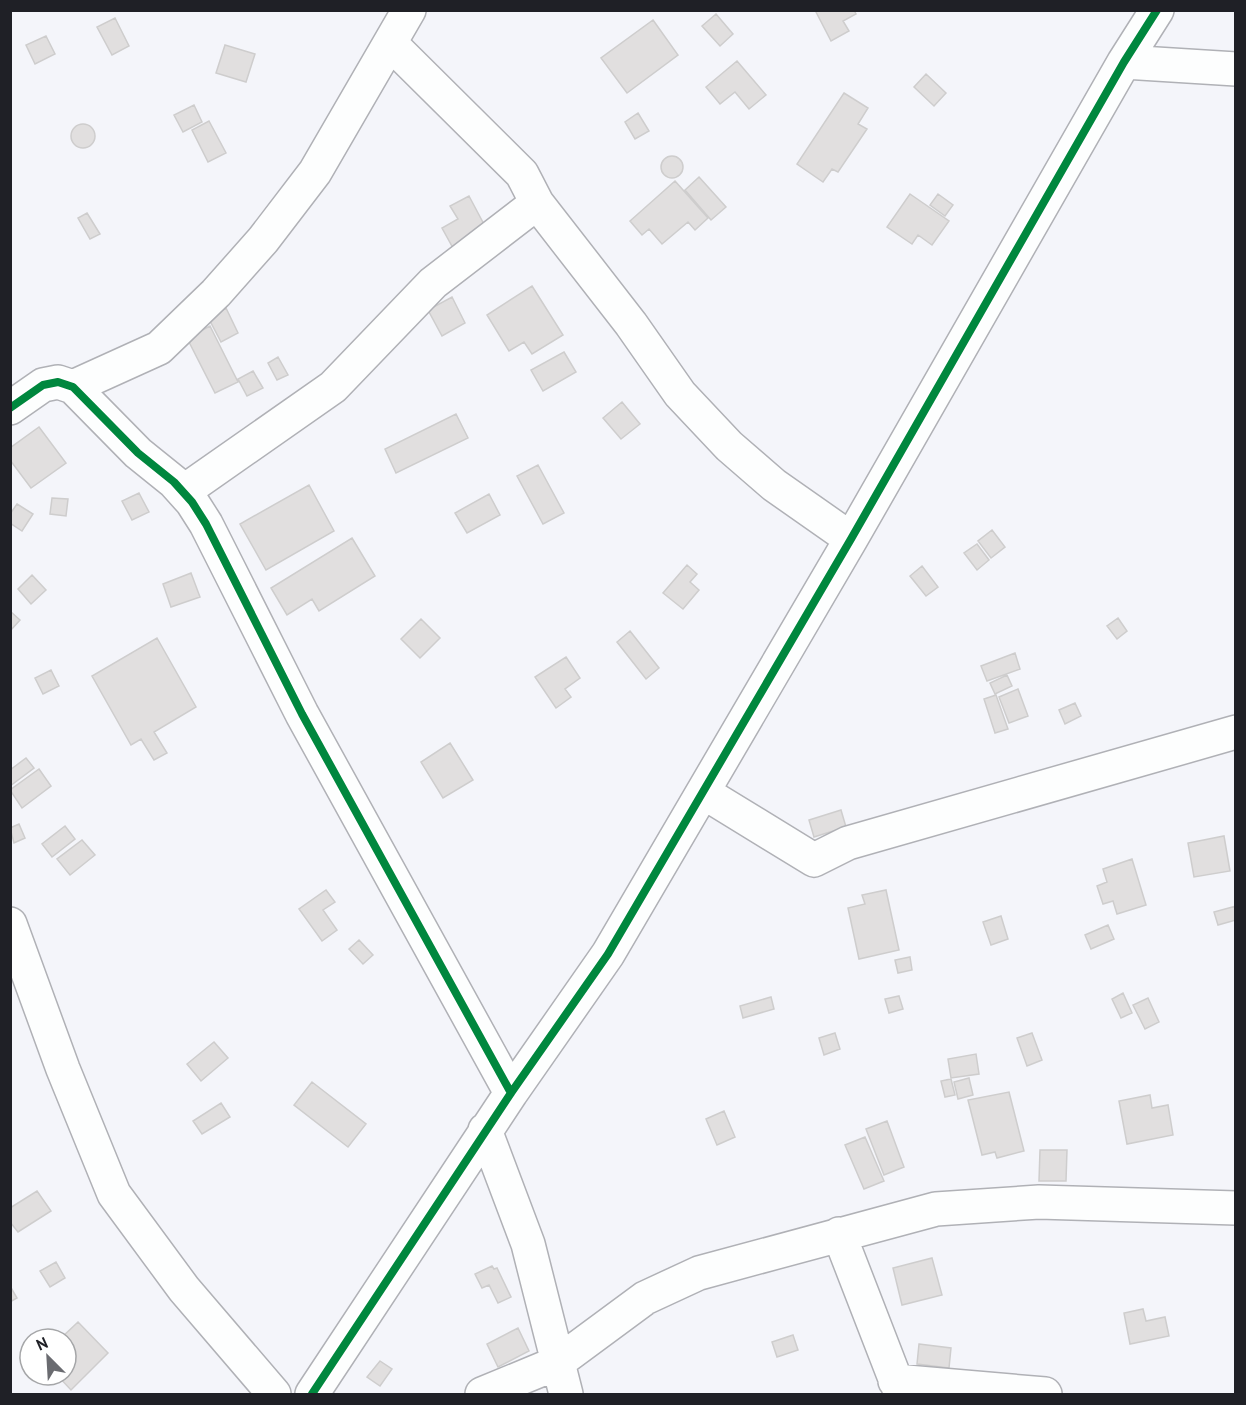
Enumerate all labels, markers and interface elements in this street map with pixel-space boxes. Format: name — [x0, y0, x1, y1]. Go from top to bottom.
north arrow — [18, 1327, 78, 1387]
text: N — [33, 1332, 51, 1355]

